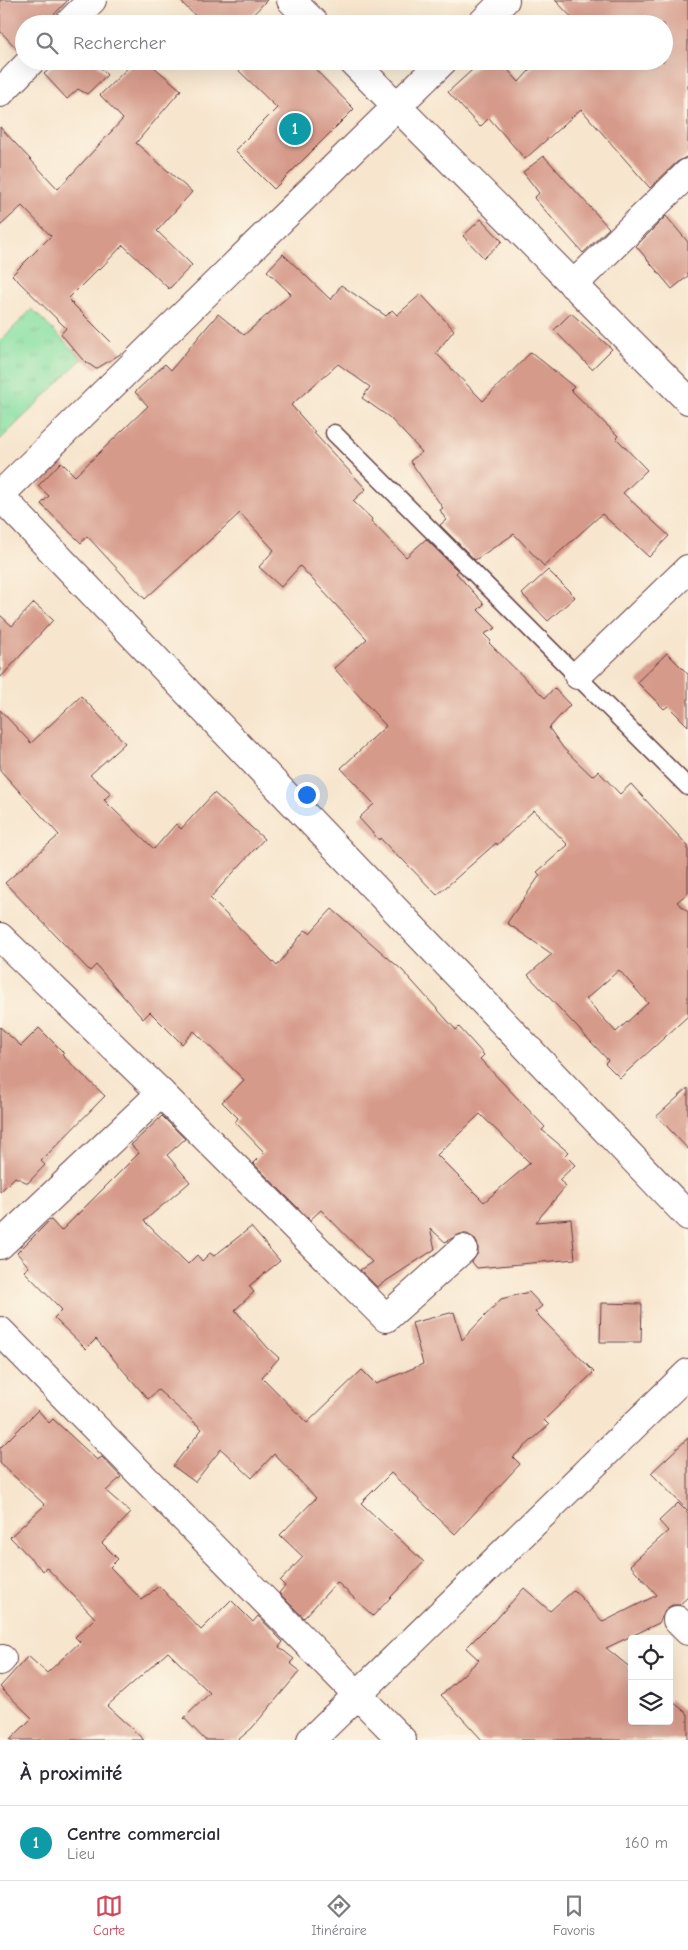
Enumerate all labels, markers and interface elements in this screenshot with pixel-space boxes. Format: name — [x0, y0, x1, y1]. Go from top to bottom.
search box — [15, 15, 673, 70]
icon: search — [33, 29, 61, 57]
text: Rechercher — [73, 32, 166, 54]
pin: 1 — [279, 110, 311, 148]
your location — [294, 782, 320, 808]
map controls — [628, 1635, 673, 1725]
button: locate — [628, 1635, 673, 1680]
button: layers — [628, 1680, 673, 1725]
text: À proximité — [20, 1761, 122, 1785]
text: Centre commercial — [67, 1823, 221, 1845]
text: 1 — [33, 1834, 39, 1852]
text: 160 m — [625, 1834, 668, 1852]
text: Lieu — [67, 1845, 95, 1863]
tab: Carte — [93, 1892, 125, 1939]
tab: Itinéraire — [311, 1892, 367, 1939]
tab: Favoris — [553, 1892, 595, 1939]

